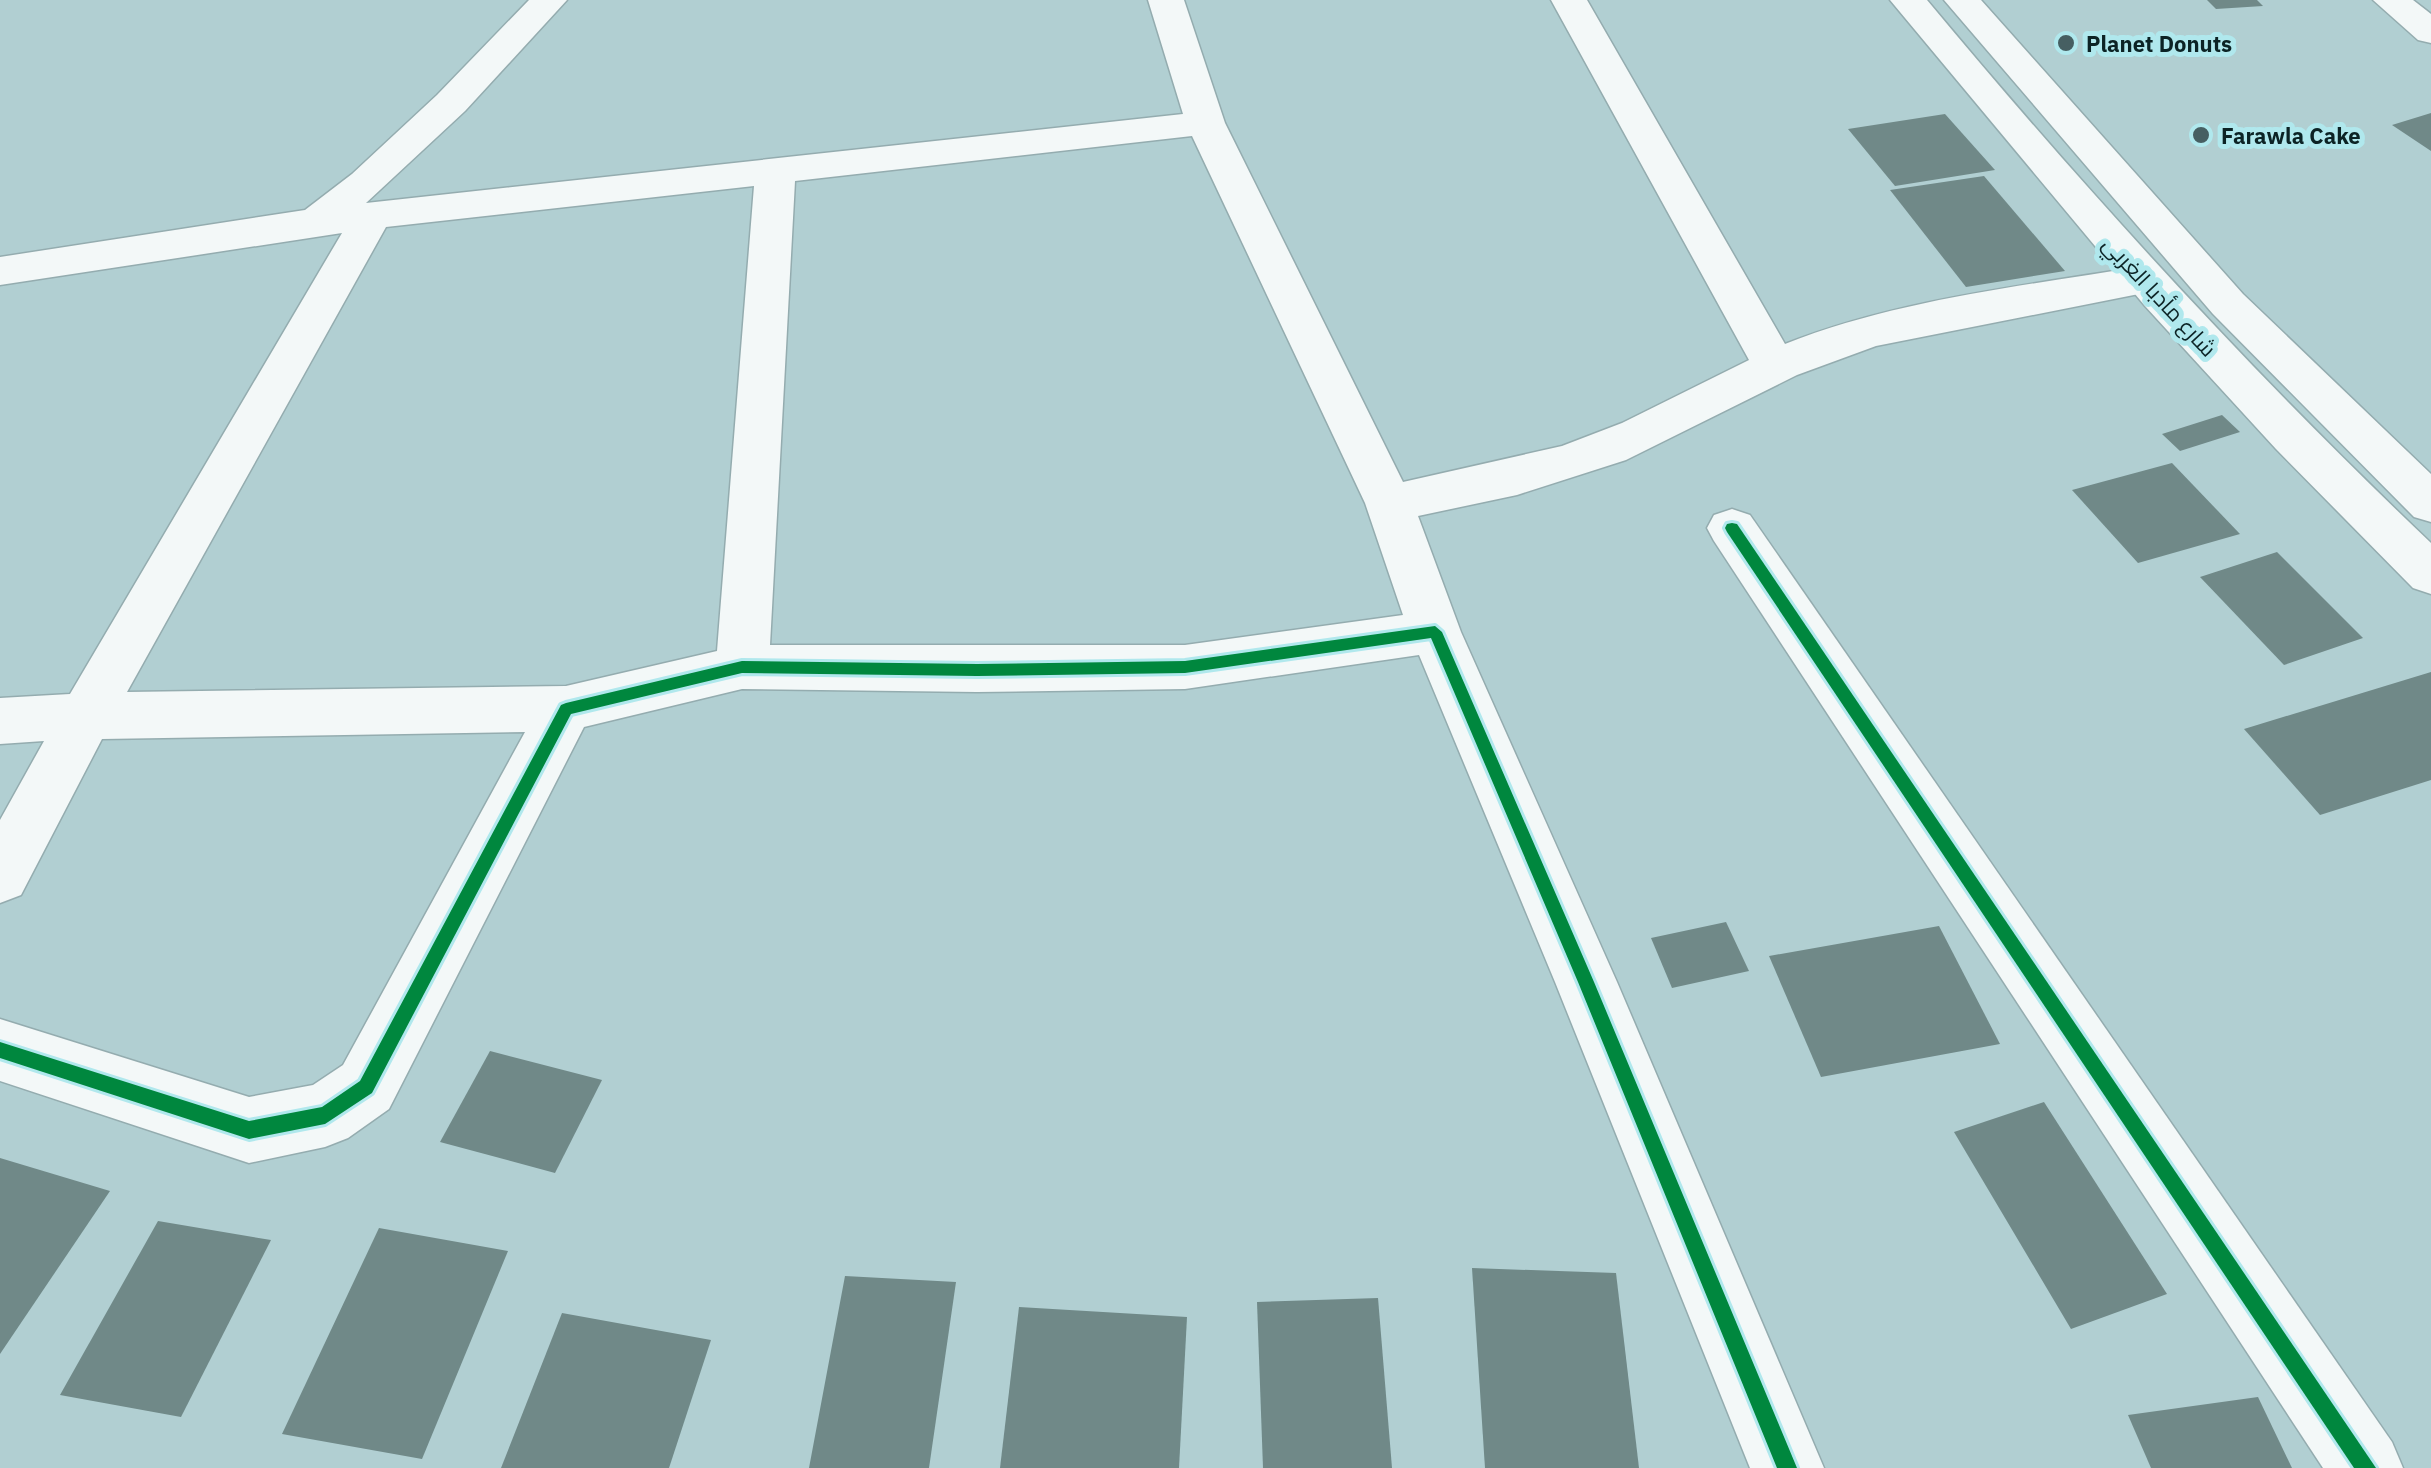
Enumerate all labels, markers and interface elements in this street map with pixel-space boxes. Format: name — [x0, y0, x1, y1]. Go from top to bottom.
place label: Planet Donuts — [2086, 29, 2232, 58]
marker: Planet Donuts — [2055, 32, 2077, 54]
place label: Farawla Cake — [2221, 121, 2361, 150]
marker: Farawla Cake — [2190, 124, 2212, 146]
street label: شارع مأدبا الغربي — [2095, 230, 2223, 364]

